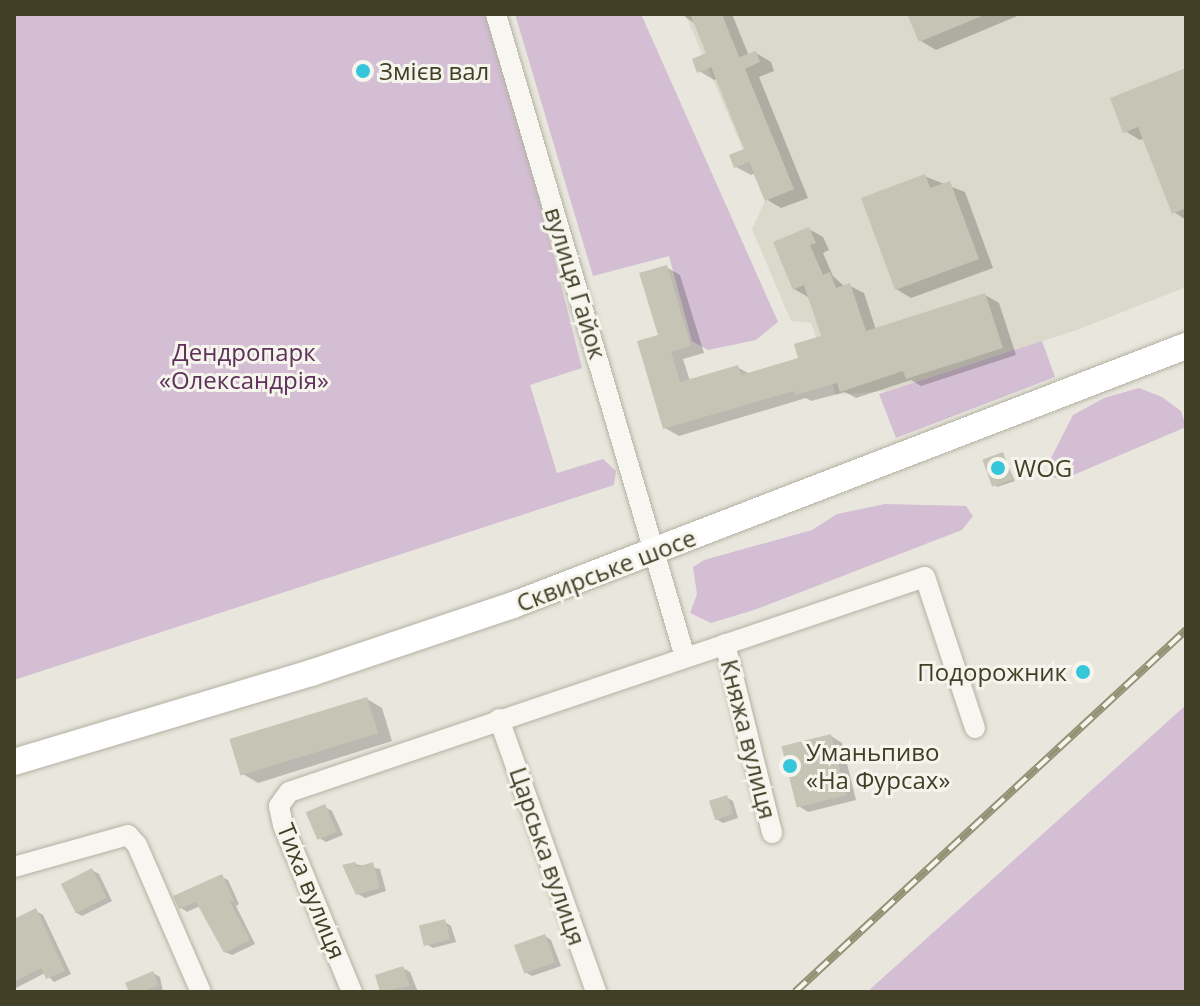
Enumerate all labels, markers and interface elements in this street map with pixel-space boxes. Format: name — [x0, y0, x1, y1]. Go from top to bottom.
place label: Змієв вал — [379, 57, 489, 85]
marker: Змієв вал — [354, 62, 372, 80]
street label: вулиця Гайок — [539, 204, 613, 362]
park label: Дендропарк «Олександрія» — [159, 338, 329, 394]
place label: WOG — [1014, 454, 1072, 482]
marker: WOG — [989, 459, 1007, 477]
street label: Сквирське шосе — [512, 523, 700, 617]
street label: Княжа вулиця — [715, 656, 783, 822]
place label: Подорожник — [917, 658, 1067, 686]
marker: Подорожник — [1074, 663, 1092, 681]
place label: Уманьпиво «На Фурсах» — [806, 738, 950, 794]
marker: Уманьпиво «На Фурсах» — [781, 757, 799, 775]
street label: Царська вулиця — [504, 763, 592, 949]
street label: Тиха вулиця — [272, 819, 352, 963]

